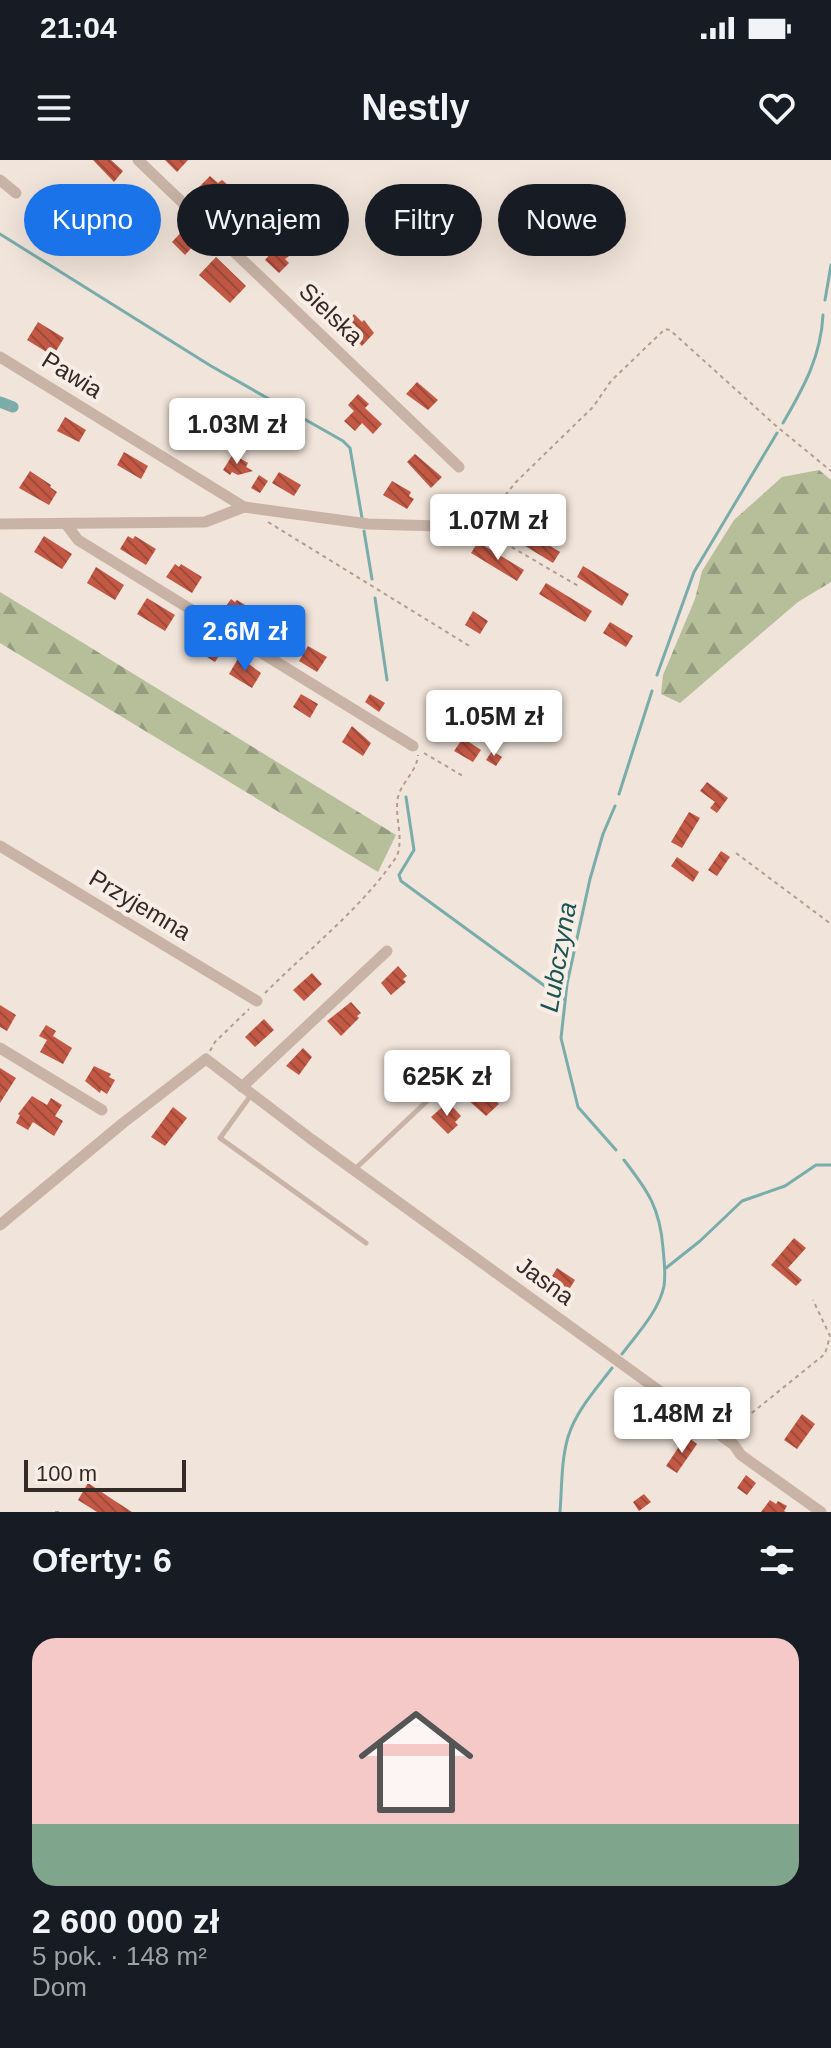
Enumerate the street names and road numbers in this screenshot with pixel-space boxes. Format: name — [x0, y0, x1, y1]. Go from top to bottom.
street label: Sielska — [294, 277, 369, 351]
street label: Pawia — [37, 346, 108, 404]
street label: Przyjemna — [85, 864, 196, 946]
street label: Jasna — [511, 1251, 580, 1311]

